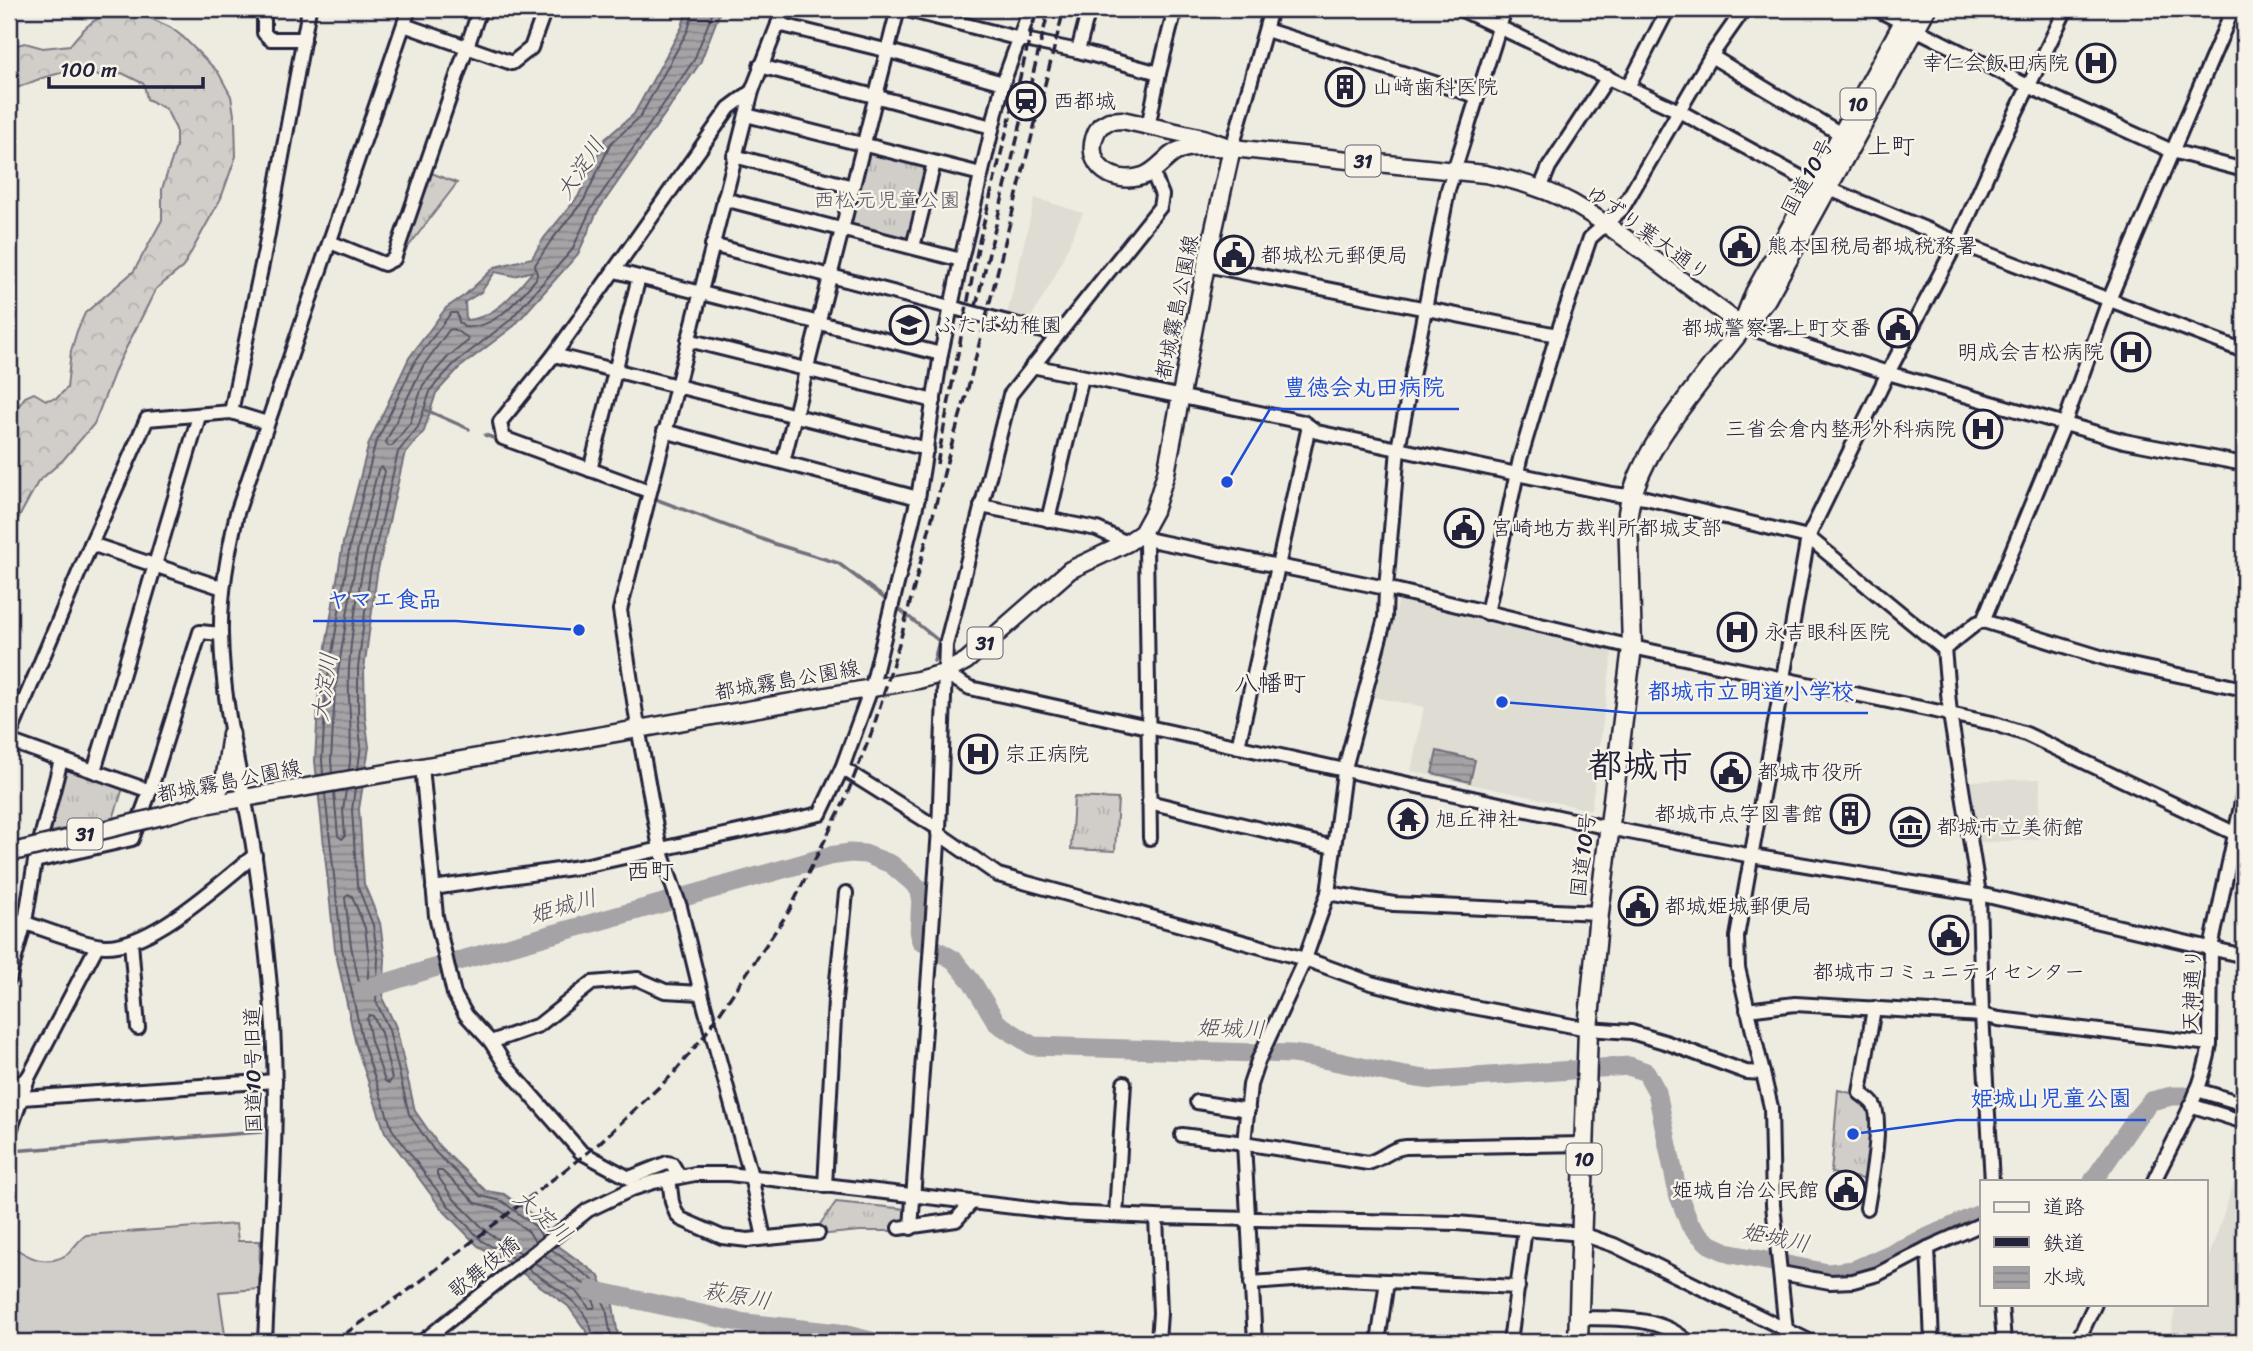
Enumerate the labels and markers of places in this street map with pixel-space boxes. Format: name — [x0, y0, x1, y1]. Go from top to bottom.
hospital icon: 幸仁会飯田病院 — [2075, 42, 2117, 84]
place label: 幸仁会飯田病院 — [1922, 44, 2069, 82]
building icon: 山﨑歯科医院 — [1324, 66, 1366, 108]
place label: 山﨑歯科医院 — [1372, 68, 1498, 106]
station icon: 西都城 — [1005, 80, 1047, 122]
place label: 西都城 — [1053, 82, 1116, 120]
public building icon: 熊本国税局都城税務署 — [1719, 225, 1761, 267]
place label: 熊本国税局都城税務署 — [1767, 227, 1977, 265]
public building icon: 都城松元郵便局 — [1213, 234, 1255, 276]
place label: 都城松元郵便局 — [1261, 236, 1408, 274]
school or university icon: ふたば幼稚園 — [888, 304, 930, 346]
place label: ふたば幼稚園 — [936, 306, 1062, 344]
public building icon: 都城警察署上町交番 — [1877, 307, 1919, 349]
place label: 都城警察署上町交番 — [1682, 309, 1871, 347]
hospital icon: 明成会吉松病院 — [2110, 331, 2152, 373]
place label: 明成会吉松病院 — [1957, 333, 2104, 371]
callout: 豊徳会丸田病院 — [1270, 365, 1459, 409]
hospital icon: 三省会倉内整形外科病院 — [1962, 408, 2004, 450]
place label: 三省会倉内整形外科病院 — [1725, 410, 1956, 448]
public building icon: 宮崎地方裁判所都城支部 — [1443, 507, 1485, 549]
place label: 宮崎地方裁判所都城支部 — [1491, 509, 1722, 547]
callout: ヤマエ食品 — [313, 577, 456, 621]
hospital icon: 永吉眼科医院 — [1716, 611, 1758, 653]
place label: 永吉眼科医院 — [1764, 613, 1890, 651]
callout: 都城市立明道小学校 — [1633, 669, 1868, 713]
hospital icon: 宗正病院 — [957, 733, 999, 775]
place label: 宗正病院 — [1005, 735, 1089, 773]
public building icon: 都城市役所 — [1710, 751, 1752, 793]
place label: 都城市役所 — [1758, 753, 1863, 791]
building icon: 都城市点字図書館 — [1829, 793, 1871, 835]
place label: 都城市点字図書館 — [1655, 795, 1823, 833]
temple icon: 旭丘神社 — [1387, 798, 1429, 840]
place label: 旭丘神社 — [1435, 800, 1519, 838]
museum icon: 都城市立美術館 — [1889, 806, 1931, 848]
place label: 都城市立美術館 — [1937, 808, 2084, 846]
public building icon: 都城姫城郵便局 — [1617, 885, 1659, 927]
place label: 都城姫城郵便局 — [1665, 887, 1812, 925]
public building icon: 都城市コミュニティセンター — [1928, 914, 1970, 956]
place label: 都城市コミュニティセンター — [1813, 953, 2085, 991]
callout: 姫城山児童公園 — [1957, 1076, 2146, 1120]
public building icon: 姫城自治公民館 — [1825, 1169, 1867, 1211]
place label: 姫城自治公民館 — [1672, 1171, 1819, 1209]

